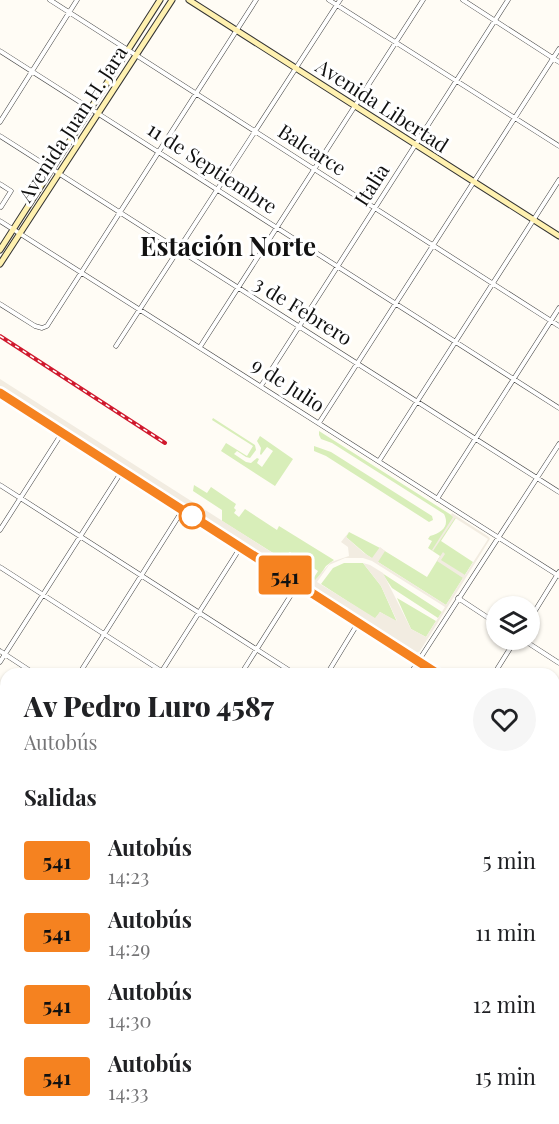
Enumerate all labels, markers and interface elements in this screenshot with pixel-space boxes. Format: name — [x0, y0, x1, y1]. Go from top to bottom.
street label: Avenida Juan H. Jara — [11, 40, 132, 207]
street label: Avenida Libertad — [310, 51, 455, 158]
street label: 11 de Septiembre — [143, 115, 283, 219]
street label: Balcarce — [274, 117, 352, 181]
street label: Italia — [347, 158, 394, 211]
district label: Estación Norte — [140, 228, 316, 263]
street label: 3 de Febrero — [250, 269, 358, 351]
street label: 9 de Julio — [247, 350, 331, 417]
unlabelled marker — [179, 503, 205, 529]
line badge: 541 — [250, 556, 320, 594]
text: 541 — [271, 561, 299, 589]
map controls — [486, 596, 540, 650]
button: layers — [486, 596, 540, 650]
text: Av Pedro Luro 4587 — [24, 687, 274, 724]
button: heart — [473, 688, 536, 751]
text: Autobús — [24, 728, 97, 755]
text: Salidas — [24, 782, 97, 812]
text: Autobús — [108, 832, 192, 862]
text: 5 min — [483, 845, 536, 875]
text: 541 — [43, 846, 71, 874]
text: 14:23 — [108, 862, 149, 889]
text: Autobús — [108, 904, 192, 934]
text: 11 min — [475, 917, 536, 947]
text: 541 — [43, 918, 71, 946]
text: 14:29 — [108, 934, 150, 961]
text: Autobús — [108, 976, 192, 1006]
text: 12 min — [473, 989, 536, 1019]
text: 541 — [43, 990, 71, 1018]
text: 14:30 — [108, 1006, 152, 1033]
text: Autobús — [108, 1048, 192, 1078]
text: 15 min — [475, 1061, 536, 1091]
text: 541 — [43, 1062, 71, 1090]
text: 14:33 — [108, 1078, 149, 1105]

